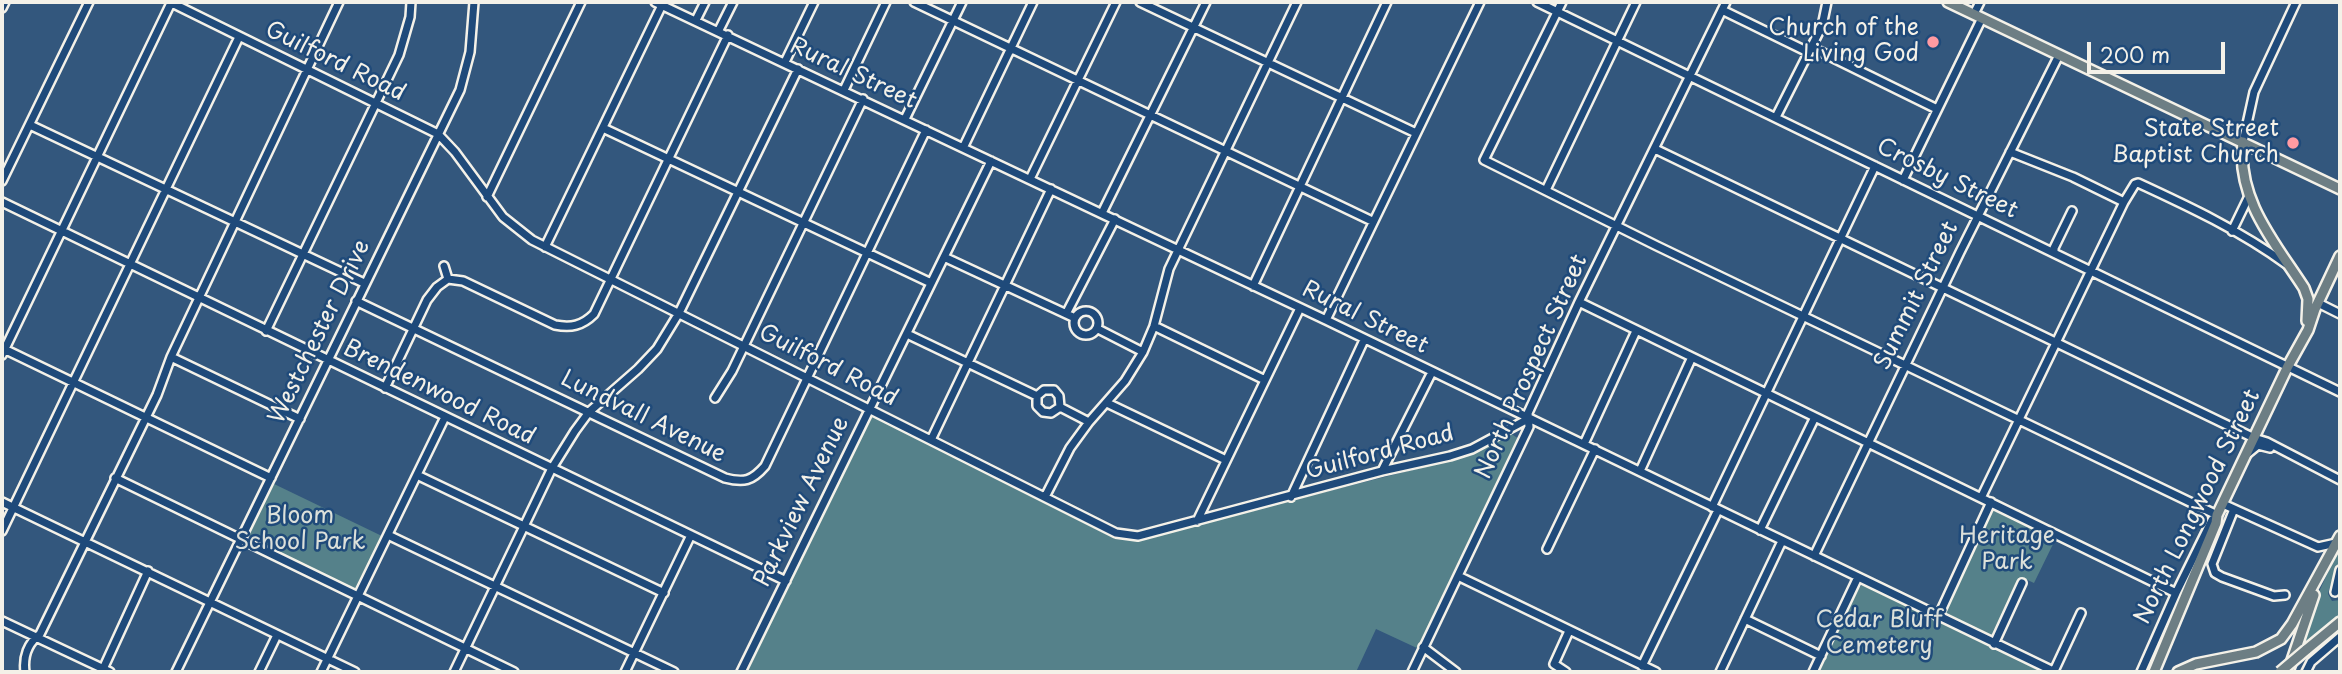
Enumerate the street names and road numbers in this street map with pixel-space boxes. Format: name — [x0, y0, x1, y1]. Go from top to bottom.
street label: Guilford Road — [260, 16, 410, 108]
street label: Rural Street — [785, 33, 921, 115]
street label: Crosby Street — [1872, 133, 2022, 225]
street label: Summit Street — [1869, 217, 1965, 375]
street label: Westchester Drive — [264, 236, 376, 428]
street label: North Prospect Street — [1470, 251, 1594, 483]
street label: Rural Street — [1298, 276, 1432, 360]
street label: Guilford Road — [754, 319, 902, 413]
street label: Brendenwood Road — [339, 335, 539, 451]
street label: Lundvall Avenue — [556, 365, 730, 469]
street label: North Longwood Street — [2129, 385, 2267, 629]
street label: Parkview Avenue — [749, 412, 855, 592]
street label: Guilford Road — [1303, 420, 1457, 486]

